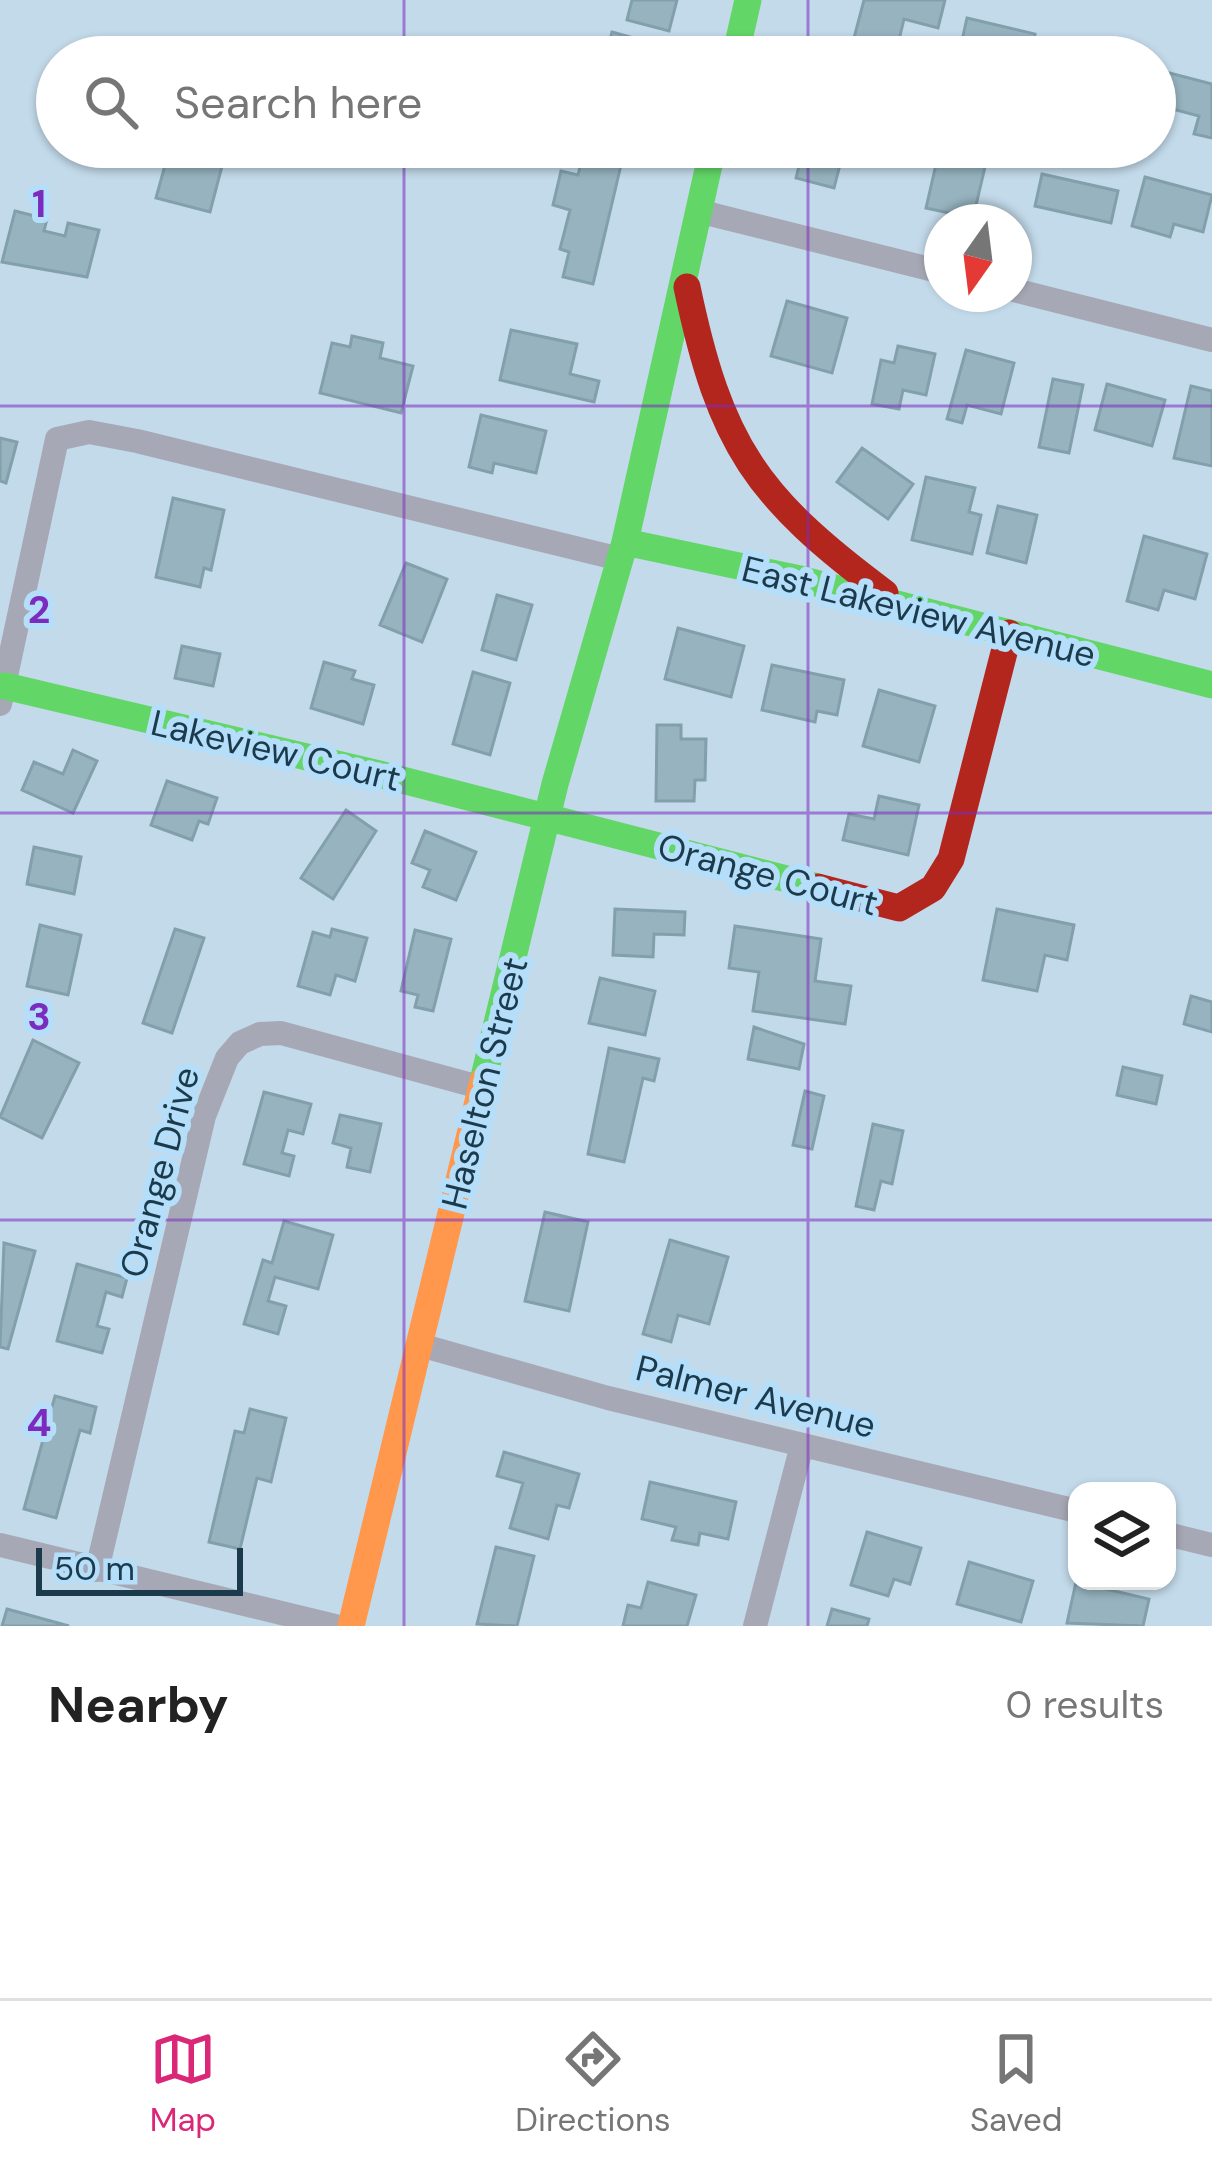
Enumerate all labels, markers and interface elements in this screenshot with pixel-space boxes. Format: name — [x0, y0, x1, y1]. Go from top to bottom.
search box — [36, 36, 1176, 168]
icon: search — [78, 69, 144, 135]
text: Search here — [174, 73, 422, 132]
text: 1 — [32, 178, 46, 229]
north arrow — [924, 204, 1032, 312]
street label: East Lakeview Avenue — [737, 545, 1101, 678]
text: 2 — [28, 584, 50, 635]
street label: Lakeview Court — [146, 699, 405, 802]
street label: Orange Court — [653, 823, 883, 926]
street label: Haselton Street — [430, 952, 538, 1214]
text: 3 — [27, 991, 51, 1042]
street label: Orange Drive — [109, 1062, 210, 1283]
street label: Palmer Avenue — [631, 1344, 881, 1449]
text: 4 — [26, 1397, 52, 1448]
map controls — [1068, 1482, 1176, 1590]
button: layers — [1068, 1482, 1176, 1590]
scale bar — [36, 1542, 243, 1595]
text: 50 m — [54, 1547, 135, 1590]
text: Nearby — [48, 1671, 229, 1738]
text: 0 results — [1006, 1679, 1164, 1730]
tab: Map — [150, 2026, 216, 2141]
tab: Directions — [515, 2026, 671, 2141]
tab: Saved — [970, 2026, 1062, 2141]

